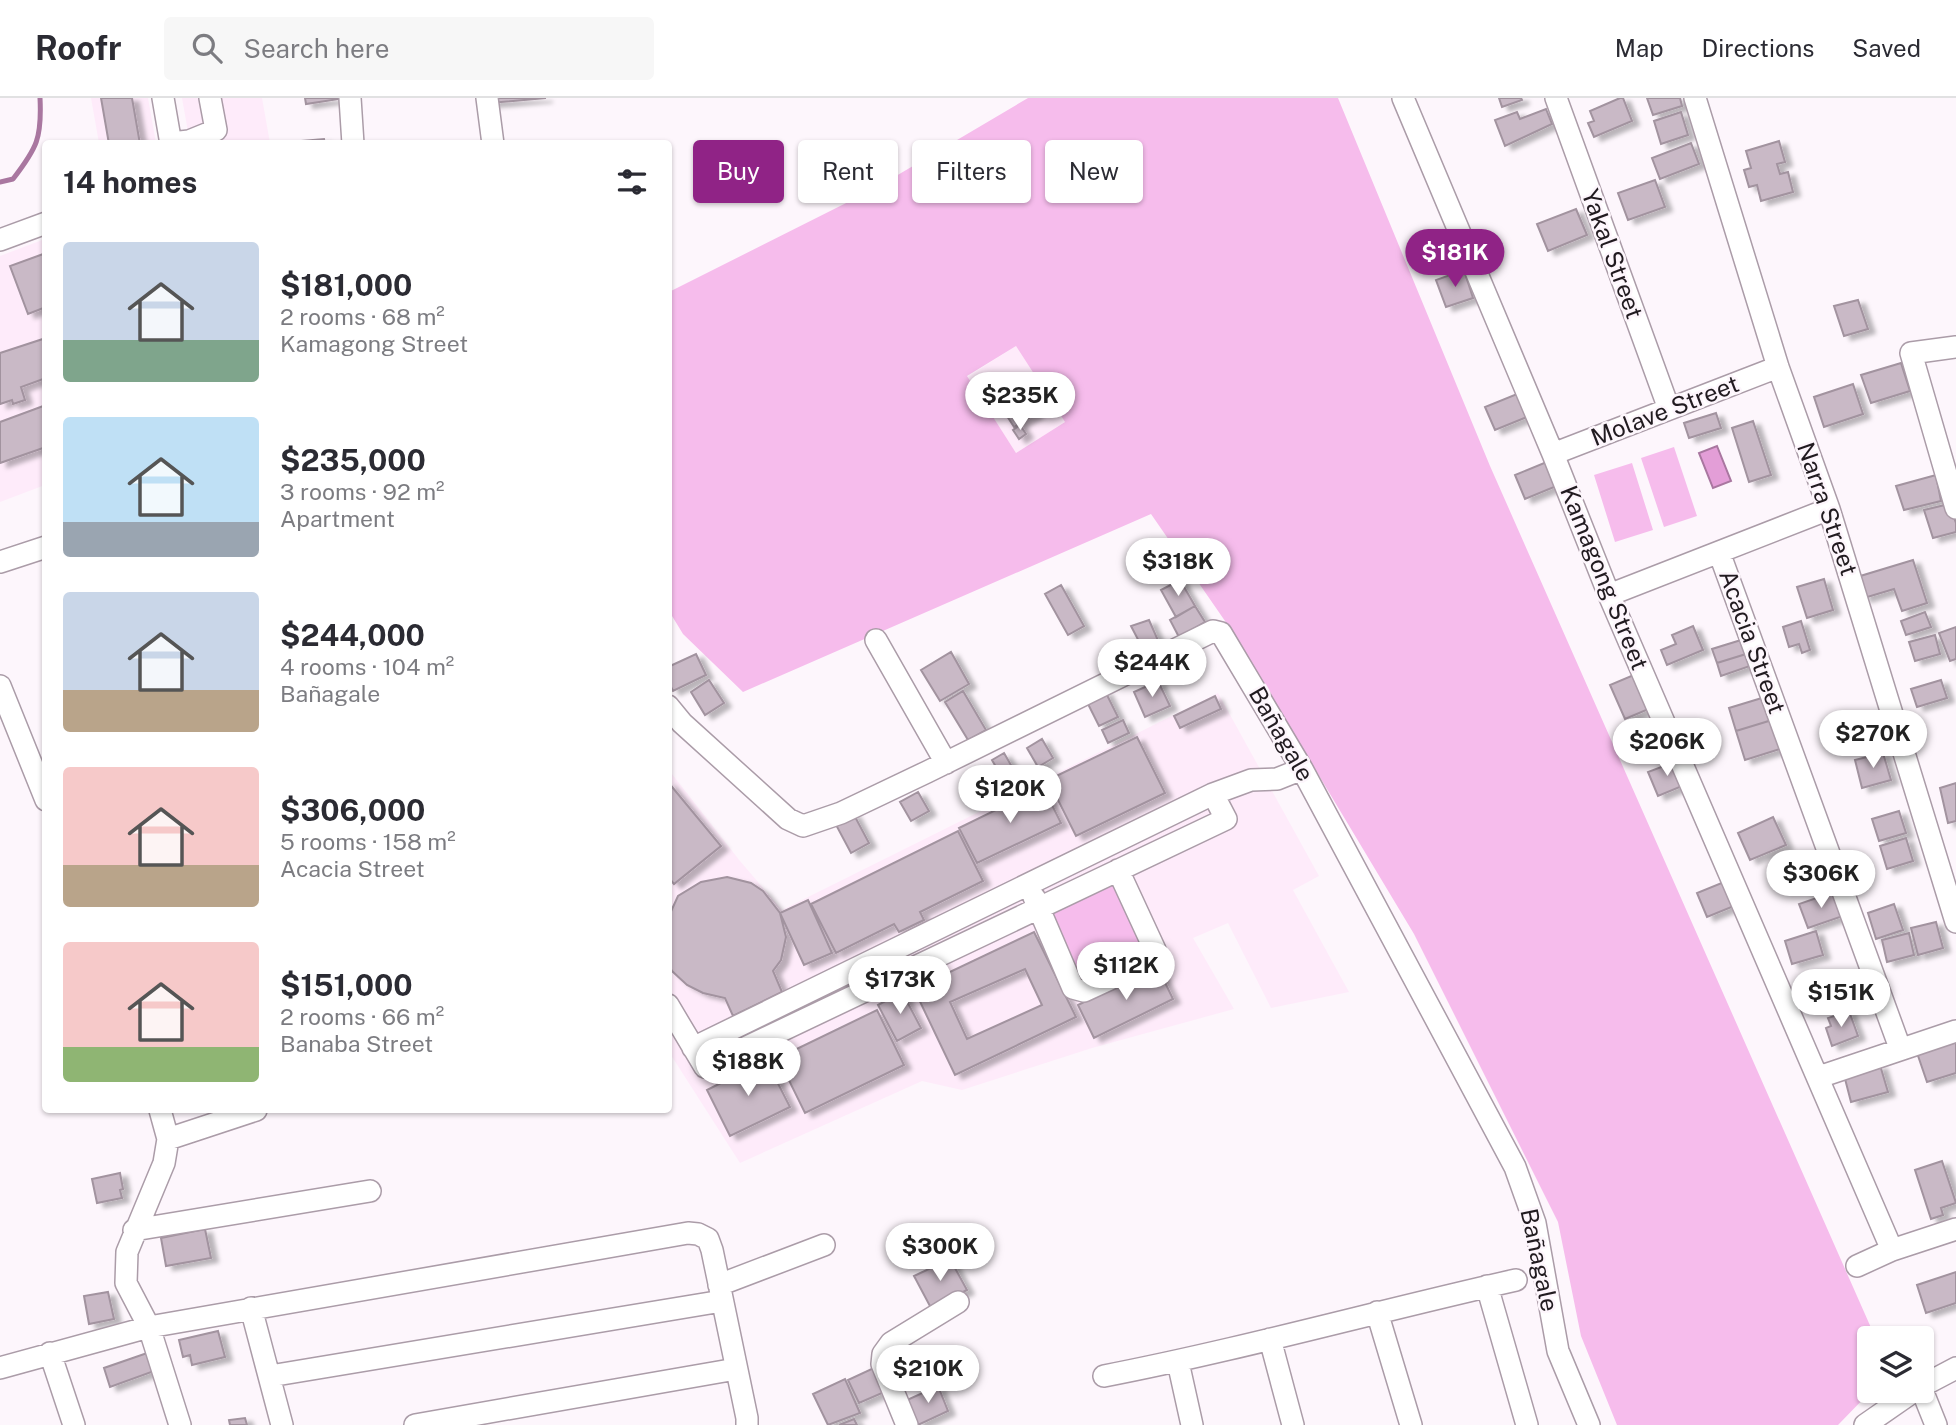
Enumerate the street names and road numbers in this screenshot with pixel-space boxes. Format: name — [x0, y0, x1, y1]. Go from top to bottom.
street label: Yakal Street — [1577, 185, 1649, 322]
street label: Molave Street — [1587, 369, 1742, 451]
street label: Narra Street — [1792, 438, 1864, 579]
street label: Kamagong Street — [1555, 481, 1655, 674]
street label: Acacia Street — [1714, 566, 1792, 717]
street label: Bañagale — [1244, 681, 1320, 786]
street label: Bañagale — [1515, 1206, 1565, 1314]

